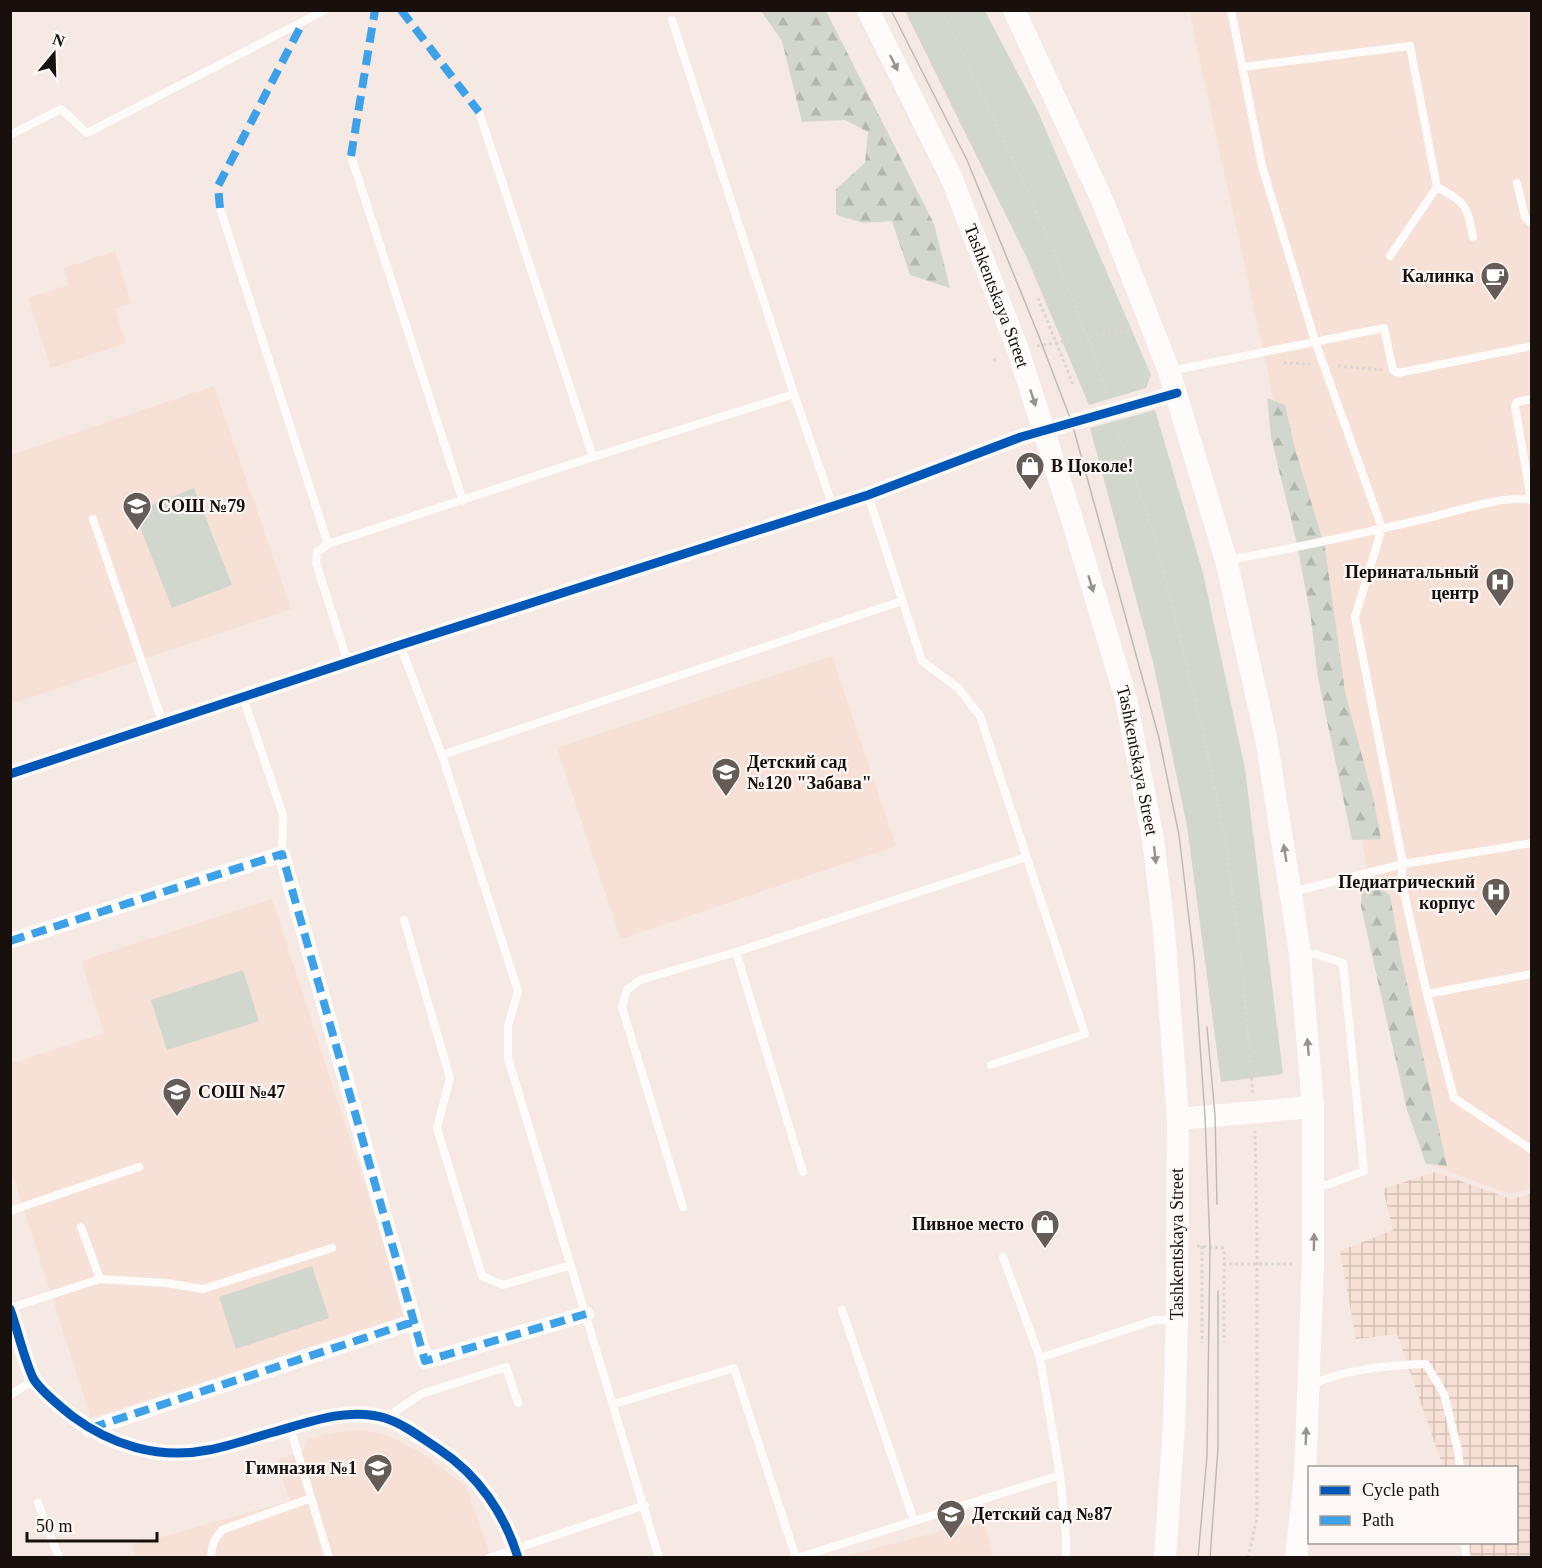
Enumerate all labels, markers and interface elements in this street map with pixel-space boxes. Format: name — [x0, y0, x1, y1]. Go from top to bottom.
north arrow — [24, 24, 84, 84]
text: N — [50, 30, 67, 50]
one-way arrow — [889, 54, 899, 72]
street label: Tashkentskaya Street — [960, 221, 1033, 370]
cafe icon: Калинка — [1479, 260, 1511, 302]
place label: Калинка — [1402, 266, 1474, 286]
one-way arrow — [1029, 389, 1038, 407]
shop icon: В Цоколе! — [1014, 450, 1046, 492]
place label: В Цоколе! — [1051, 456, 1134, 476]
school or university icon: СОШ №79 — [121, 490, 153, 532]
place label: СОШ №79 — [158, 496, 245, 516]
place label: Перинатальный центр — [1345, 562, 1479, 603]
hospital icon: Перинатальный центр — [1484, 566, 1516, 608]
one-way arrow — [1087, 575, 1096, 593]
street label: Tashkentskaya Street — [1113, 683, 1162, 837]
place label: Детский сад №120 "Забава" — [747, 752, 872, 793]
school or university icon: Детский сад №120 "Забава" — [710, 756, 742, 798]
one-way arrow — [1281, 844, 1290, 863]
one-way arrow — [1150, 846, 1160, 865]
place label: Педиатрический корпус — [1338, 872, 1475, 913]
hospital icon: Педиатрический корпус — [1480, 876, 1512, 918]
one-way arrow — [1303, 1037, 1313, 1056]
school or university icon: СОШ №47 — [161, 1076, 193, 1118]
place label: СОШ №47 — [198, 1082, 285, 1102]
street label: Tashkentskaya Street — [1167, 1168, 1187, 1320]
shop icon: Пивное место — [1029, 1208, 1061, 1250]
place label: Пивное место — [912, 1214, 1024, 1234]
one-way arrow — [1309, 1232, 1318, 1251]
one-way arrow — [1301, 1427, 1311, 1446]
school or university icon: Гимназия №1 — [362, 1452, 394, 1494]
place label: Гимназия №1 — [245, 1458, 357, 1478]
legend — [1308, 1466, 1518, 1544]
text: Cycle path — [1362, 1480, 1439, 1500]
school or university icon: Детский сад №87 — [935, 1498, 967, 1540]
place label: Детский сад №87 — [972, 1504, 1112, 1524]
scale bar — [27, 1505, 158, 1543]
text: Path — [1362, 1510, 1394, 1530]
text: 50 m — [36, 1516, 73, 1536]

